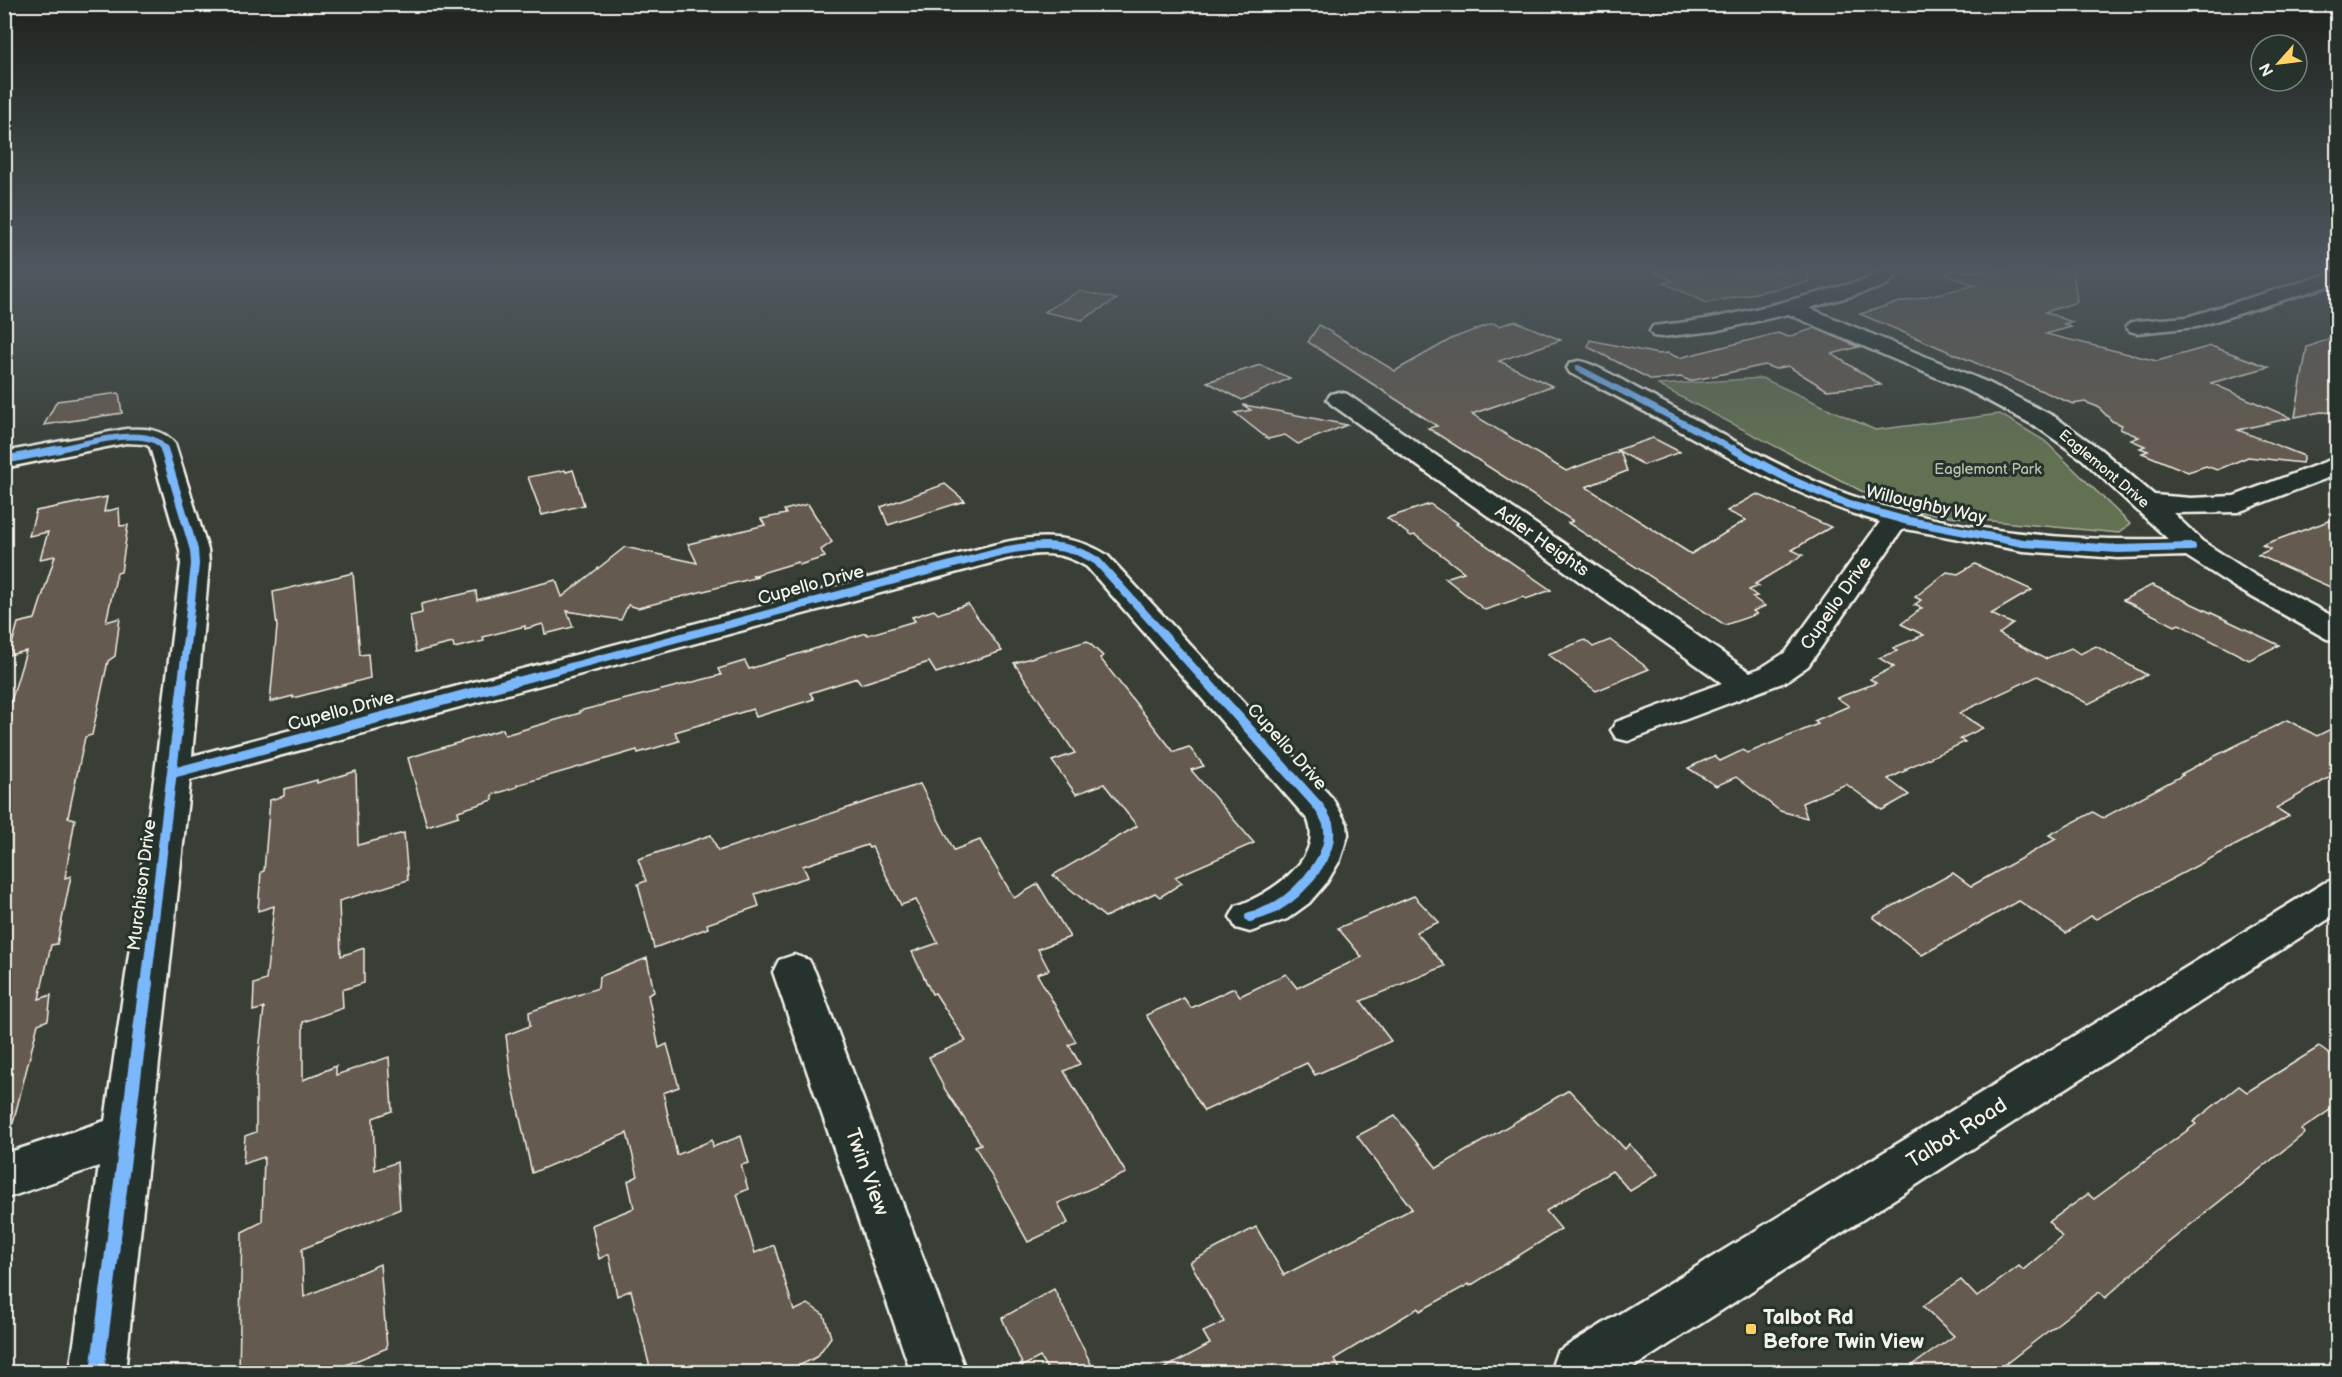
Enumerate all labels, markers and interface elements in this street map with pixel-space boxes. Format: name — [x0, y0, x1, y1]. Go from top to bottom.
north arrow — [2249, 33, 2309, 93]
text: N — [2256, 60, 2278, 79]
street label: Eaglemont Drive — [2055, 426, 2153, 512]
park label: Eaglemont Park — [1934, 460, 2042, 479]
street label: Willoughby Way — [1864, 481, 1989, 529]
street label: Adler Heights — [1491, 501, 1593, 581]
street label: Cupello Drive — [1796, 552, 1876, 654]
street label: Cupello Drive — [756, 561, 867, 609]
street label: Cupello Drive — [286, 687, 397, 735]
street label: Cupello Drive — [1243, 699, 1332, 795]
street label: Murchison Drive — [124, 818, 160, 952]
street label: Talbot Road — [1902, 1092, 2012, 1174]
street label: Twin View — [840, 1125, 894, 1219]
place label: Talbot Rd Before Twin View — [1763, 1305, 1924, 1354]
marker: Talbot Rd Before Twin View — [1744, 1322, 1758, 1336]

